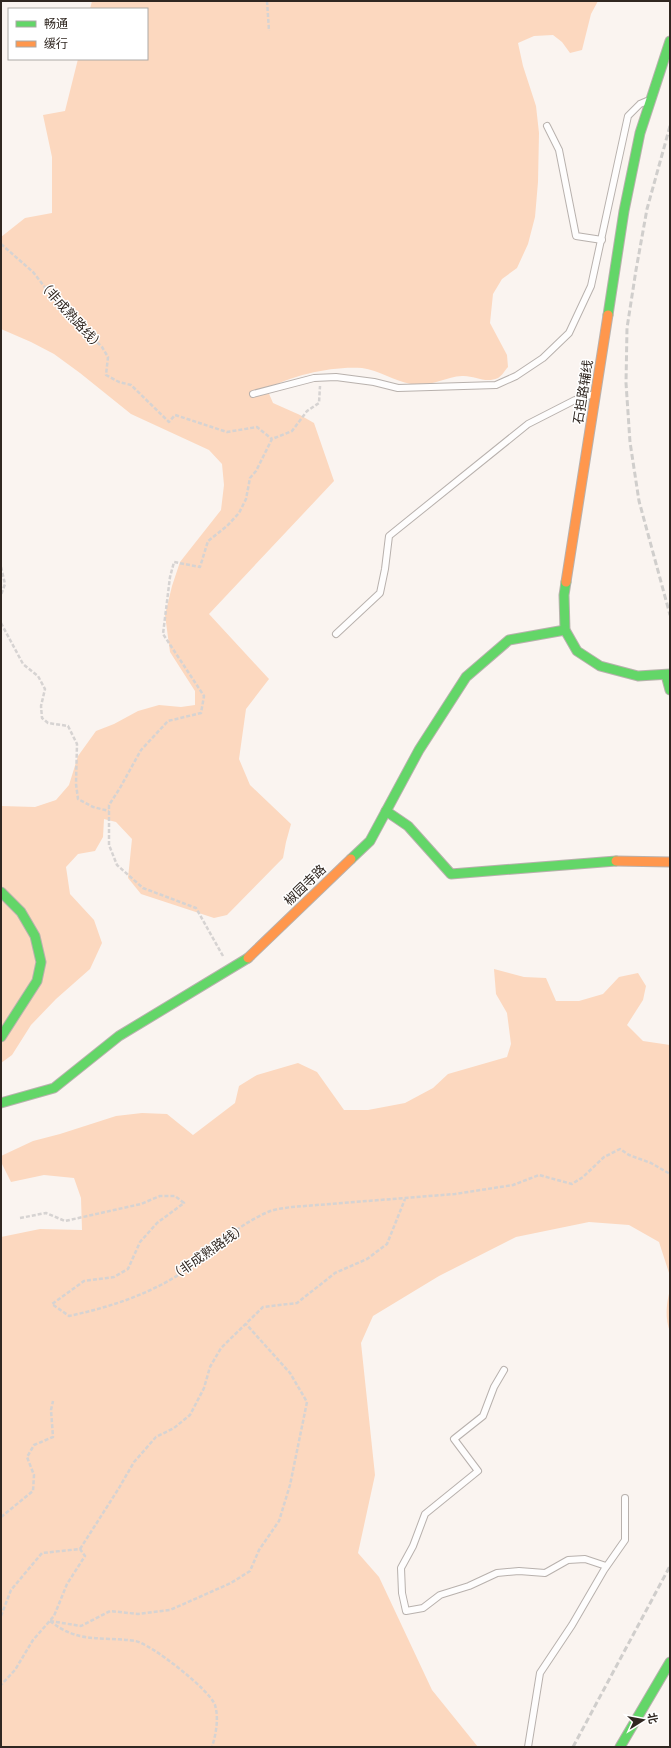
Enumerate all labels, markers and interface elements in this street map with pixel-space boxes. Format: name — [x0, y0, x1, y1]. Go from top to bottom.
legend — [8, 8, 148, 60]
text: 畅通 — [44, 16, 68, 32]
text: 缓行 — [44, 36, 68, 52]
street label: （非成熟路线） — [34, 275, 108, 355]
street label: 石担路辅线 — [570, 359, 596, 425]
street label: 椒园寺路 — [280, 861, 330, 909]
street label: （非成熟路线） — [166, 1219, 250, 1285]
north arrow — [623, 1700, 663, 1740]
text: 北 — [645, 1711, 661, 1725]

